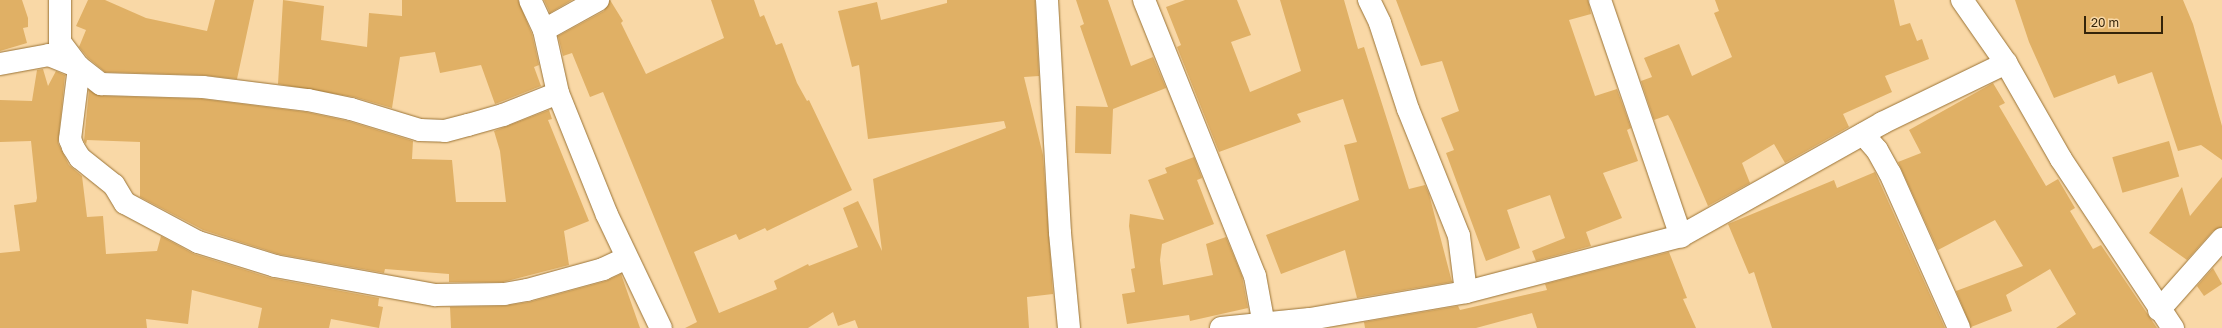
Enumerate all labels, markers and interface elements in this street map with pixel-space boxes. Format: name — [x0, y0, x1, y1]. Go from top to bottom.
scale bar — [2086, 8, 2165, 34]
text: 20 m — [2091, 15, 2119, 30]

